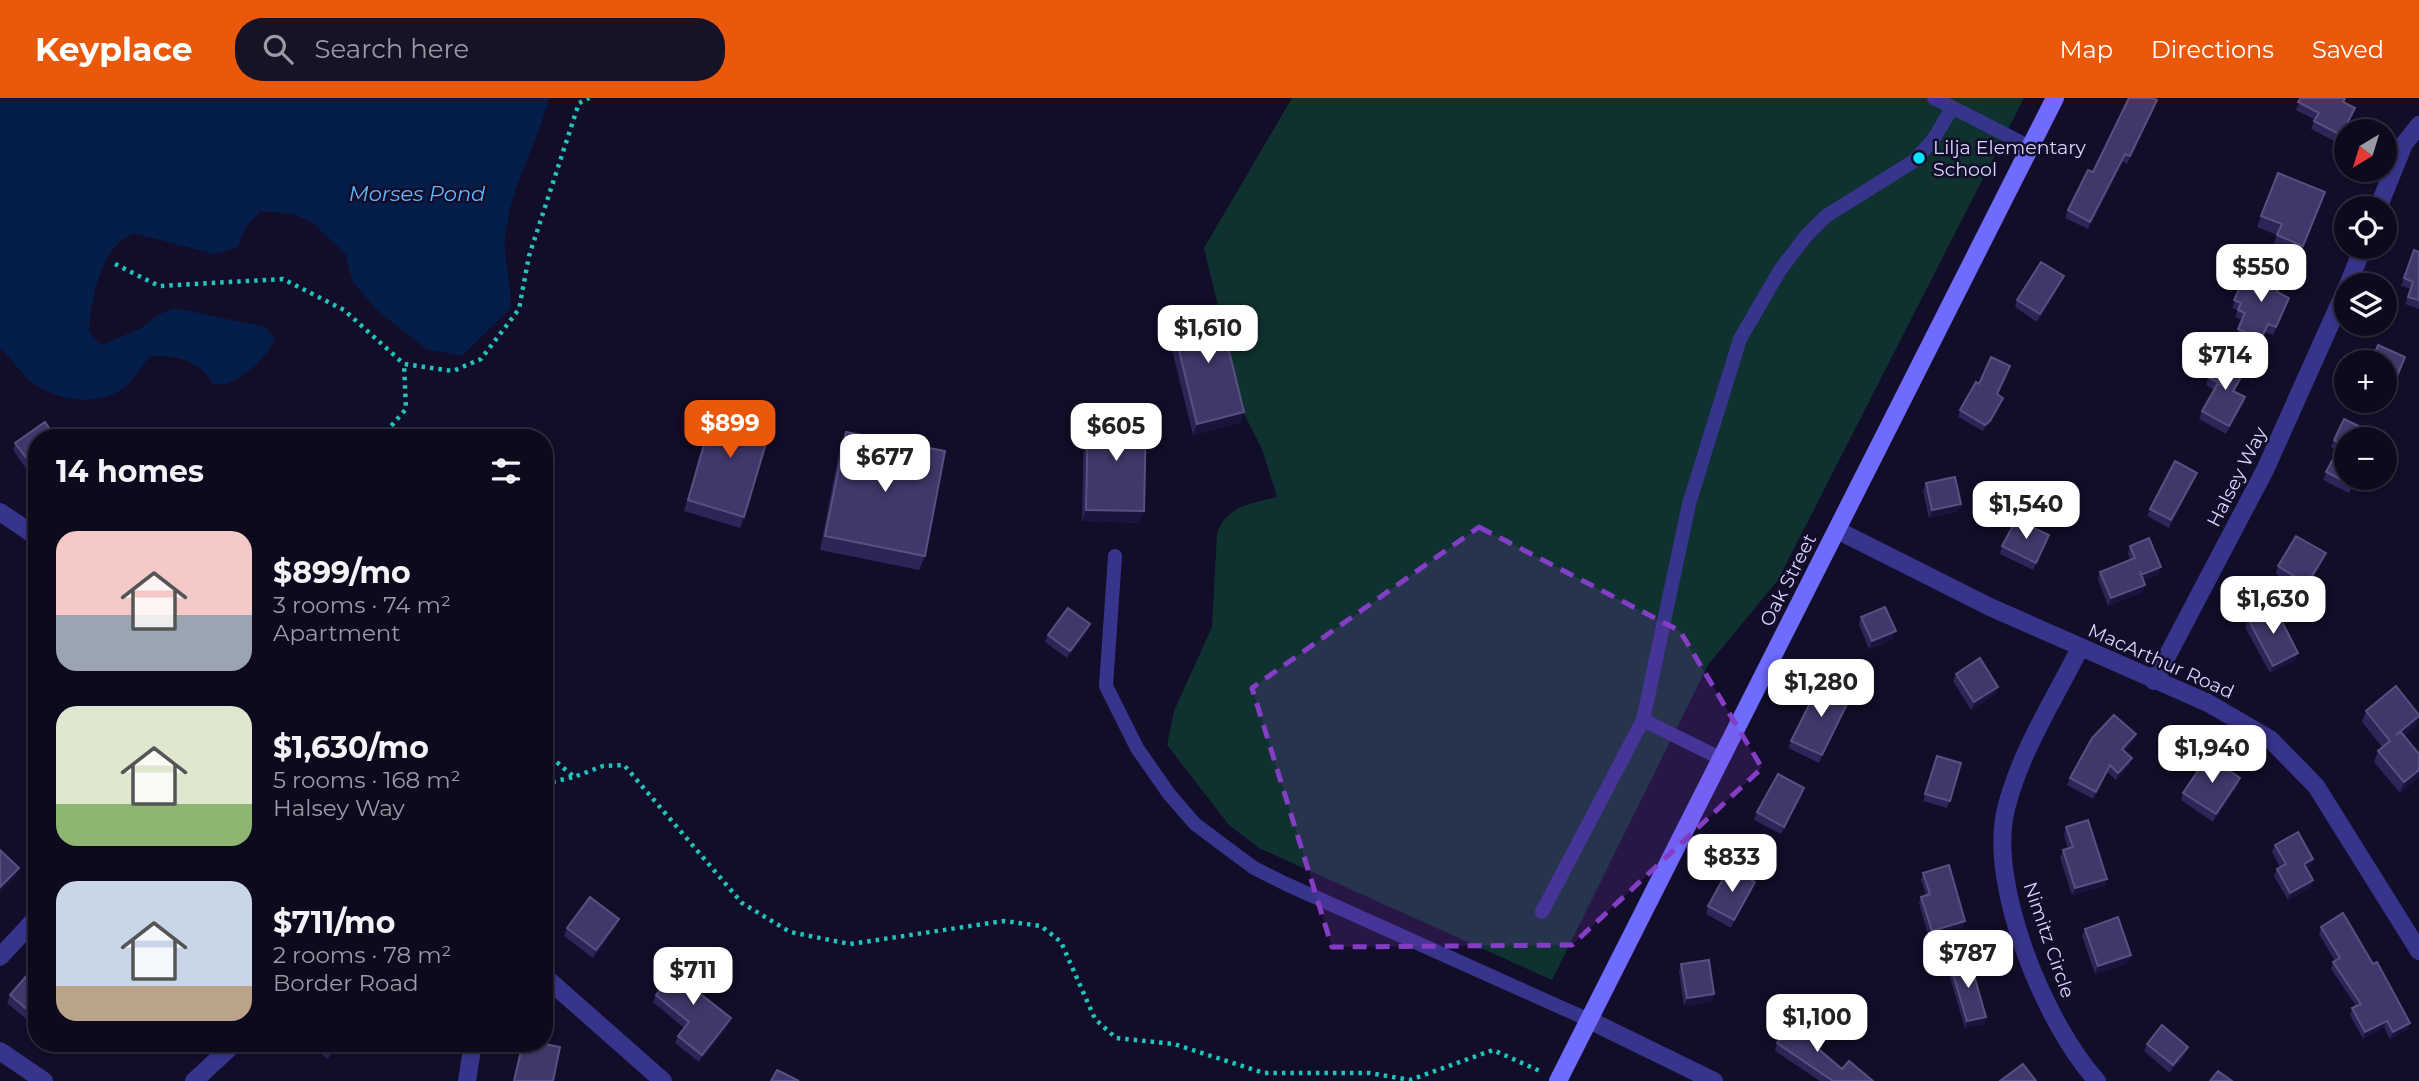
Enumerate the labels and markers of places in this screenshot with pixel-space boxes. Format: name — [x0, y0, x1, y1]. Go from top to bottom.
place label: Lilja Elementary School — [1933, 136, 2087, 181]
marker: Lilja Elementary School — [1911, 150, 1927, 166]
pin: $550 — [2220, 244, 2302, 304]
pin: $1,610 — [1151, 306, 1265, 365]
pin: $714 — [2184, 332, 2266, 392]
pin: $899 — [689, 400, 771, 460]
pin: $605 — [1075, 404, 1157, 463]
pin: $677 — [844, 434, 926, 494]
pin: $1,540 — [1969, 482, 2083, 541]
pin: $1,630 — [2216, 576, 2330, 636]
pin: $1,280 — [1764, 660, 1878, 719]
pin: $1,940 — [2155, 726, 2269, 785]
pin: $833 — [1691, 834, 1773, 894]
pin: $787 — [1927, 930, 2009, 990]
pin: $711 — [652, 948, 734, 1007]
pin: $1,100 — [1760, 995, 1874, 1054]

